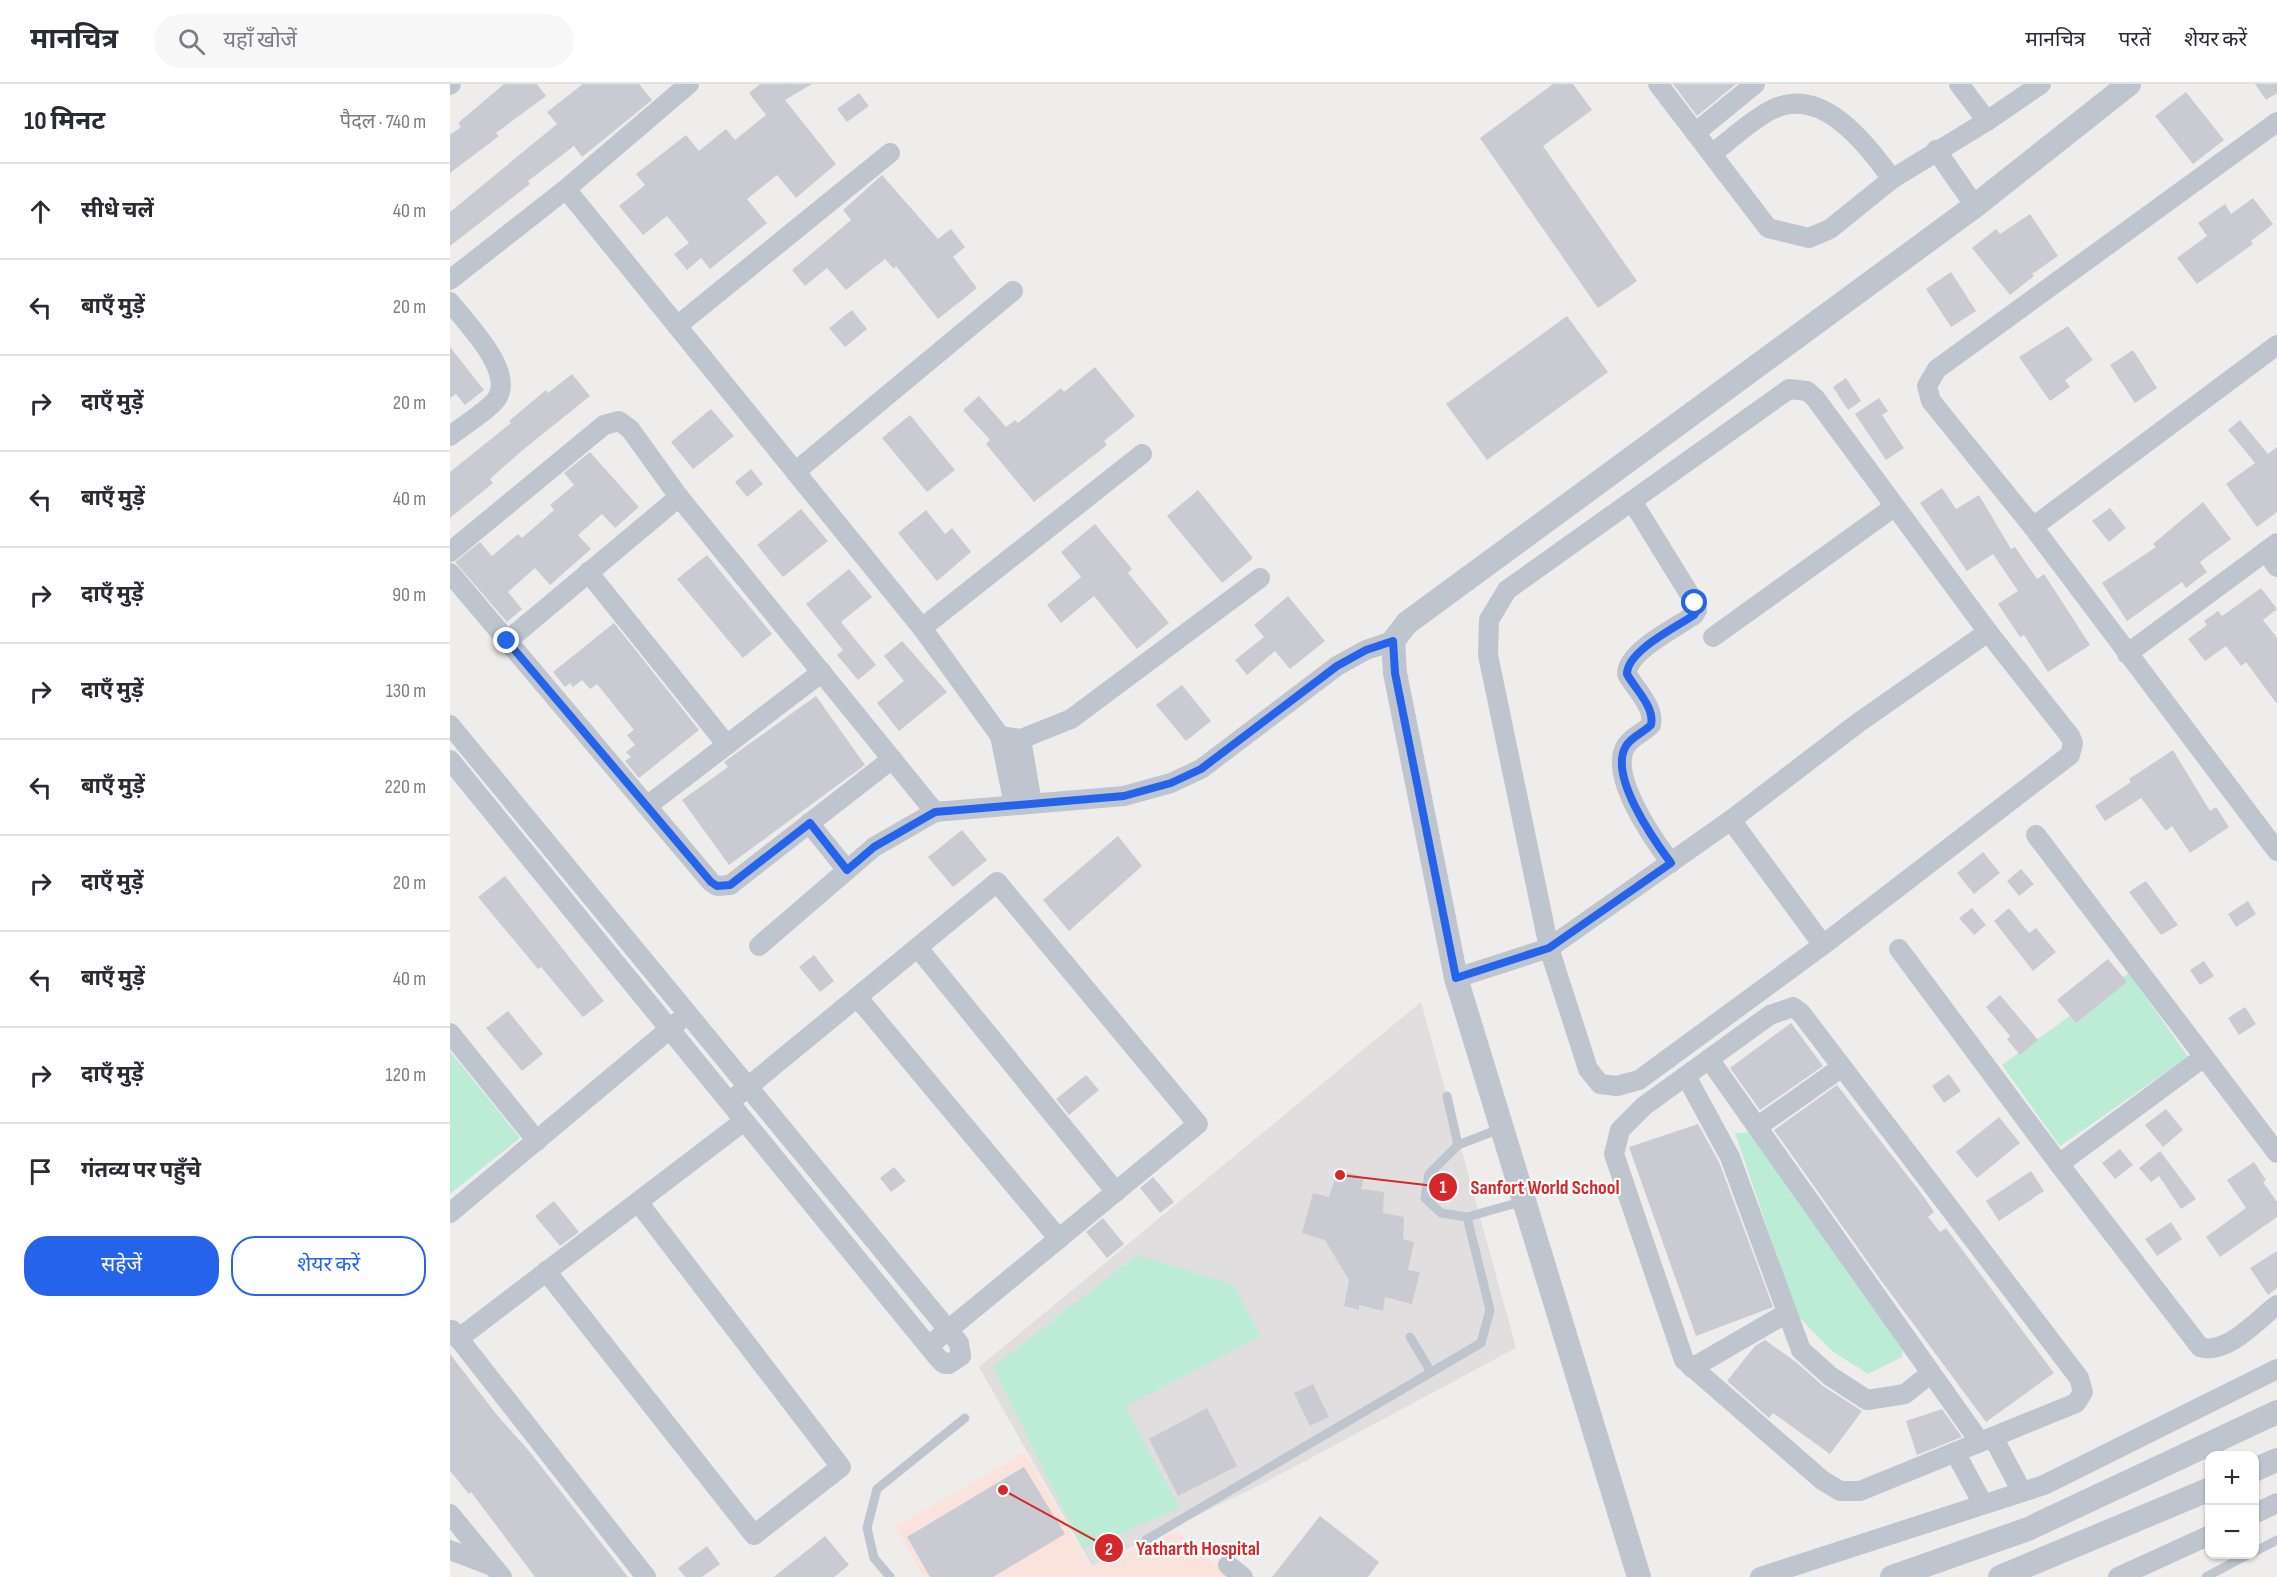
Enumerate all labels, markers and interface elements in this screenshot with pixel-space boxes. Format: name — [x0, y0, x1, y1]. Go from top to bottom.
search box — [154, 14, 574, 68]
text: मानचित्र — [30, 23, 118, 56]
icon: search — [175, 25, 208, 58]
text: यहाँ खोजें — [223, 27, 297, 54]
text: मानचित्र — [2025, 27, 2085, 52]
text: परतें — [2118, 27, 2151, 52]
text: शेयर करें — [2184, 27, 2247, 52]
text: 10 मिनट — [24, 106, 105, 137]
text: पैदल · 740 m — [340, 110, 426, 134]
icon: ahead — [24, 195, 57, 228]
text: सीधे चलें — [81, 197, 154, 224]
text: 40 m — [393, 199, 426, 223]
icon: left — [24, 291, 57, 324]
text: बाएँ मुड़ें — [81, 293, 145, 320]
text: 20 m — [393, 295, 426, 319]
icon: right — [24, 387, 57, 420]
text: दाएँ मुड़ें — [81, 389, 144, 416]
text: 20 m — [393, 391, 426, 415]
icon: left — [24, 483, 57, 516]
text: बाएँ मुड़ें — [81, 485, 145, 512]
text: 40 m — [393, 487, 426, 511]
icon: right — [24, 579, 57, 612]
text: दाएँ मुड़ें — [81, 581, 144, 608]
text: 90 m — [392, 583, 426, 607]
route start — [1681, 589, 1707, 615]
route end — [493, 627, 519, 653]
icon: right — [24, 675, 57, 708]
text: दाएँ मुड़ें — [81, 677, 144, 704]
text: 130 m — [386, 679, 426, 703]
icon: left — [24, 771, 57, 804]
text: बाएँ मुड़ें — [81, 773, 145, 800]
text: 220 m — [385, 775, 426, 799]
icon: right — [24, 867, 57, 900]
text: दाएँ मुड़ें — [81, 869, 144, 896]
text: 20 m — [393, 871, 426, 895]
icon: left — [24, 963, 57, 996]
text: बाएँ मुड़ें — [81, 965, 145, 992]
text: 40 m — [393, 967, 426, 991]
icon: right — [24, 1059, 57, 1092]
text: दाएँ मुड़ें — [81, 1061, 144, 1088]
text: 120 m — [386, 1063, 426, 1087]
icon: arrive — [24, 1155, 57, 1188]
text: गंतव्य पर पहुँचे — [81, 1157, 201, 1184]
callout: Sanfort World School — [1428, 1168, 1631, 1206]
text: Sanfort World School — [1470, 1176, 1620, 1200]
text: 1 — [1439, 1177, 1447, 1198]
button: सहेजें — [24, 1236, 219, 1296]
button: शेयर करें — [231, 1236, 426, 1296]
map controls — [2205, 1451, 2259, 1559]
button: + — [2205, 1451, 2259, 1505]
button: − — [2205, 1505, 2259, 1559]
callout: Yatharth Hospital — [1094, 1529, 1272, 1567]
text: Yatharth Hospital — [1136, 1537, 1260, 1561]
text: 2 — [1105, 1539, 1113, 1560]

